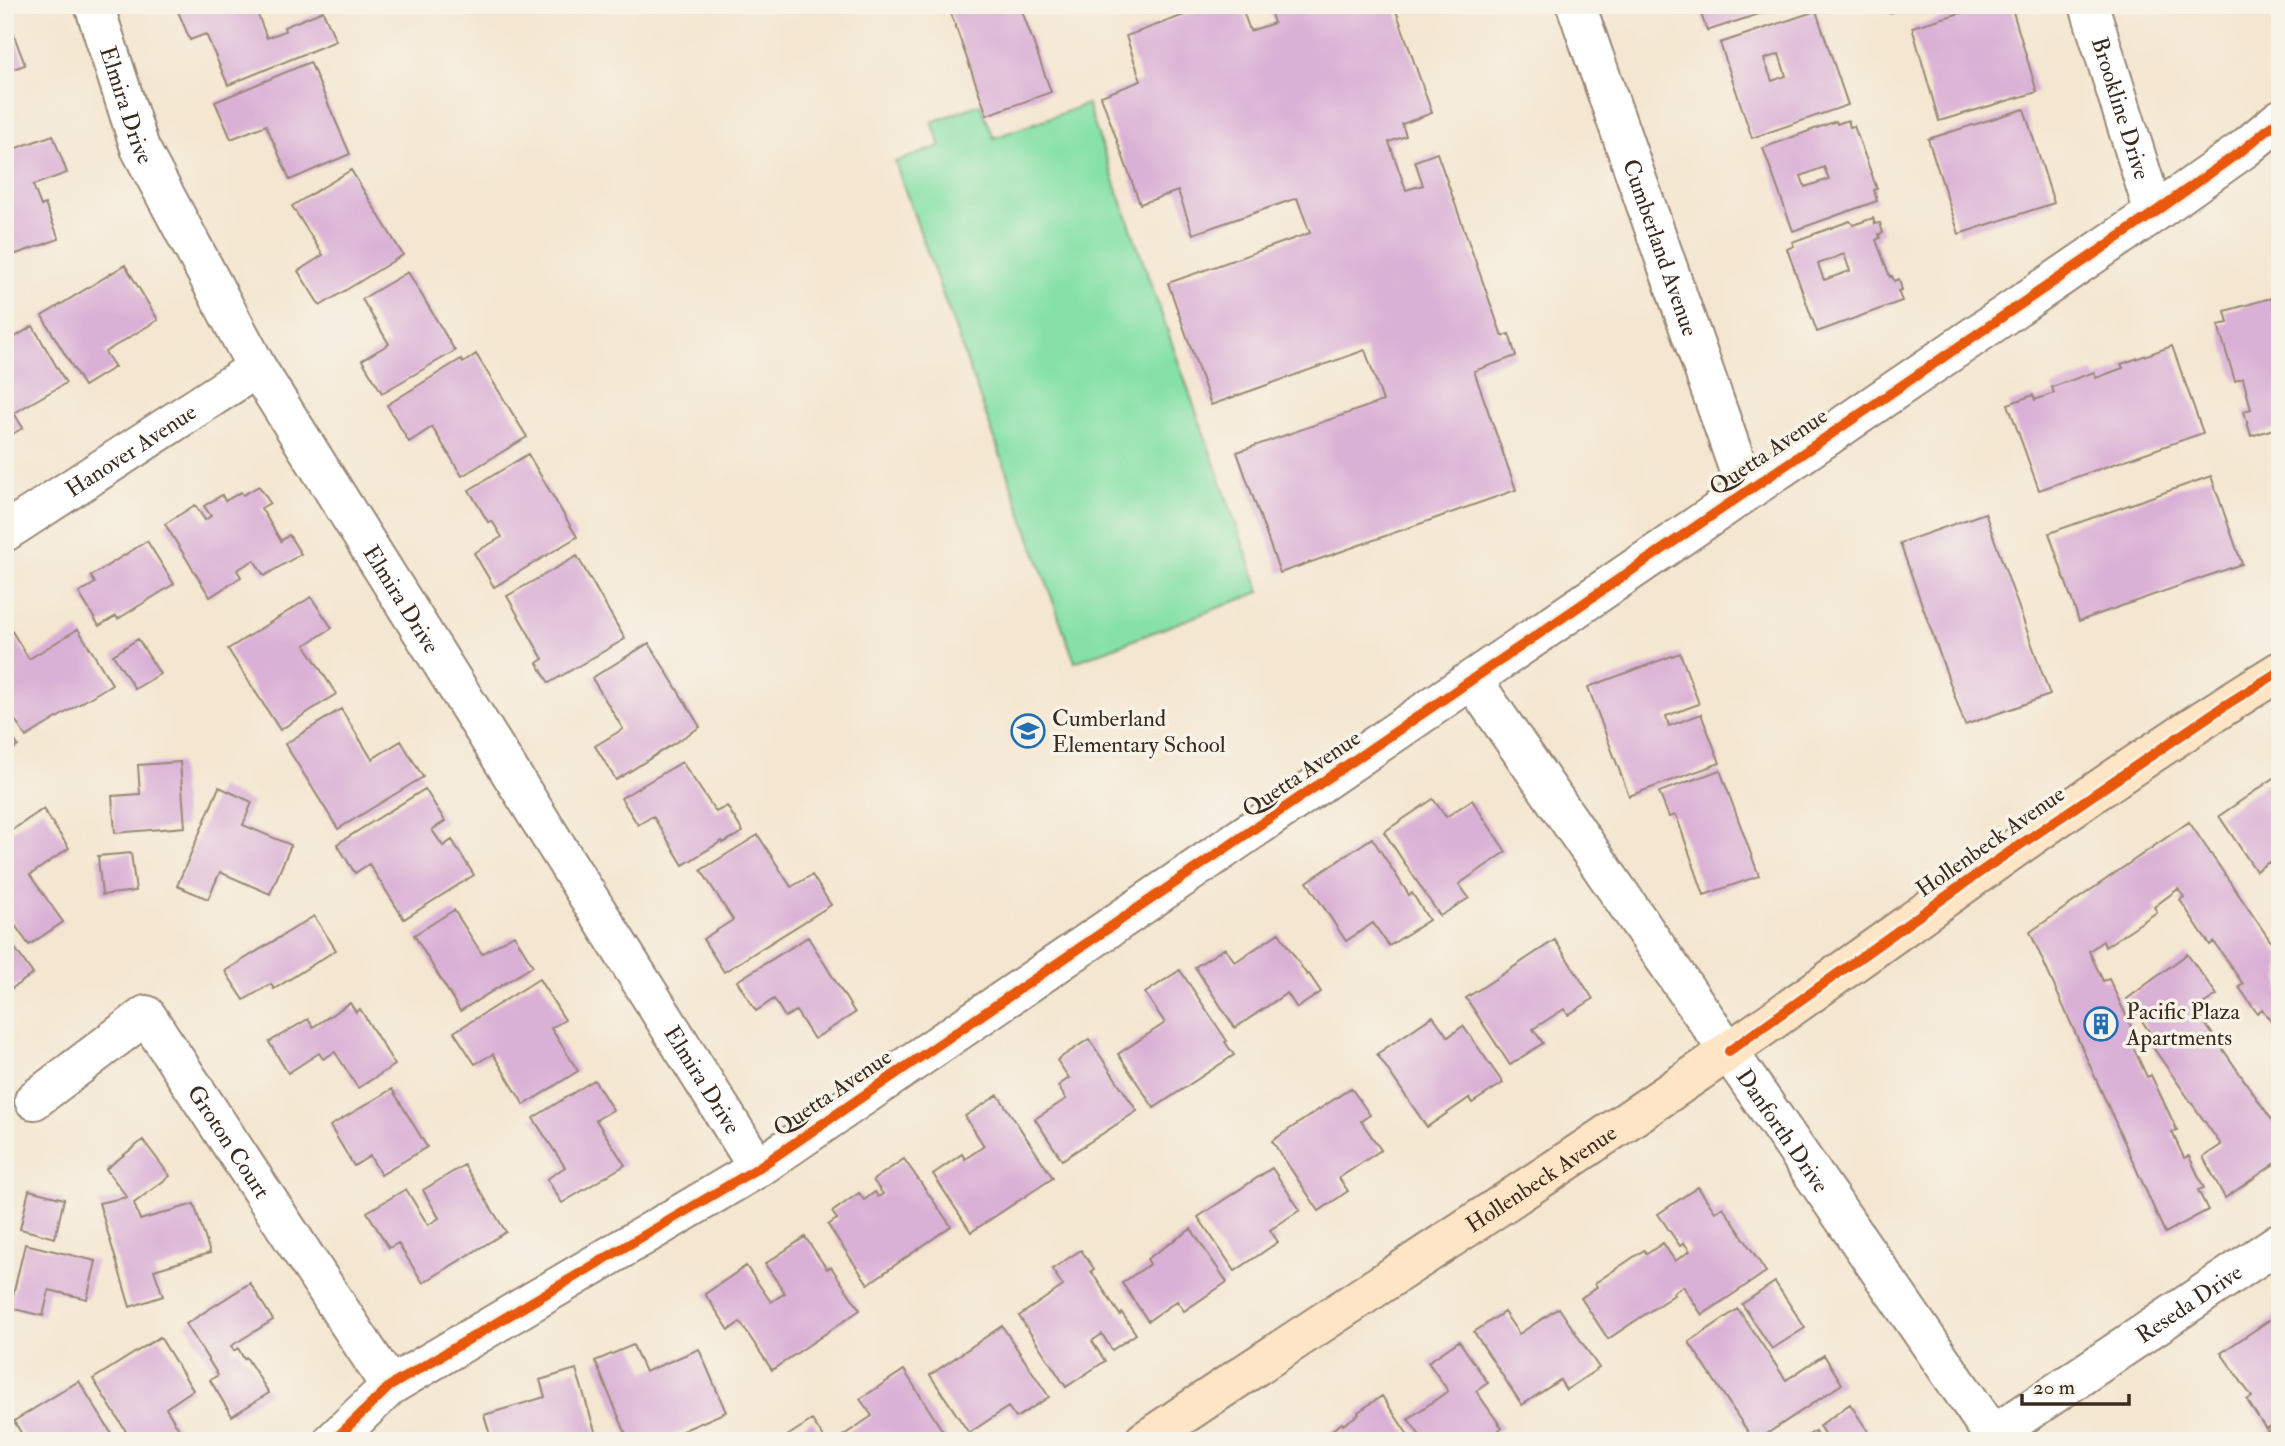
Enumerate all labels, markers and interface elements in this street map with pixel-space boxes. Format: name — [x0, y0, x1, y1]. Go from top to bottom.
street label: Brookline Drive — [2085, 33, 2157, 183]
street label: Elmira Drive — [93, 43, 160, 169]
street label: Cumberland Avenue — [1616, 155, 1705, 341]
street label: Hanover Avenue — [60, 397, 202, 504]
street label: Quetta Avenue — [1703, 401, 1833, 502]
street label: Elmira Drive — [357, 540, 446, 659]
place label: Cumberland Elementary School — [1052, 704, 1226, 759]
school or university icon: Cumberland Elementary School — [1009, 712, 1047, 750]
street label: Quetta Avenue — [1236, 723, 1366, 824]
street label: Hollenbeck Avenue — [1910, 779, 2071, 904]
place label: Pacific Plaza Apartments — [2125, 997, 2240, 1053]
building icon: Pacific Plaza Apartments — [2082, 1005, 2120, 1043]
street label: Elmira Drive — [658, 1020, 747, 1140]
street label: Quetta Avenue — [767, 1042, 897, 1143]
street label: Danforth Drive — [1730, 1063, 1836, 1199]
street label: Groton Court — [181, 1080, 277, 1204]
street label: Hollenbeck Avenue — [1460, 1118, 1623, 1239]
street label: Reseda Drive — [2131, 1257, 2248, 1350]
scale bar — [2022, 1362, 2129, 1406]
text: 20 m — [2033, 1374, 2075, 1401]

